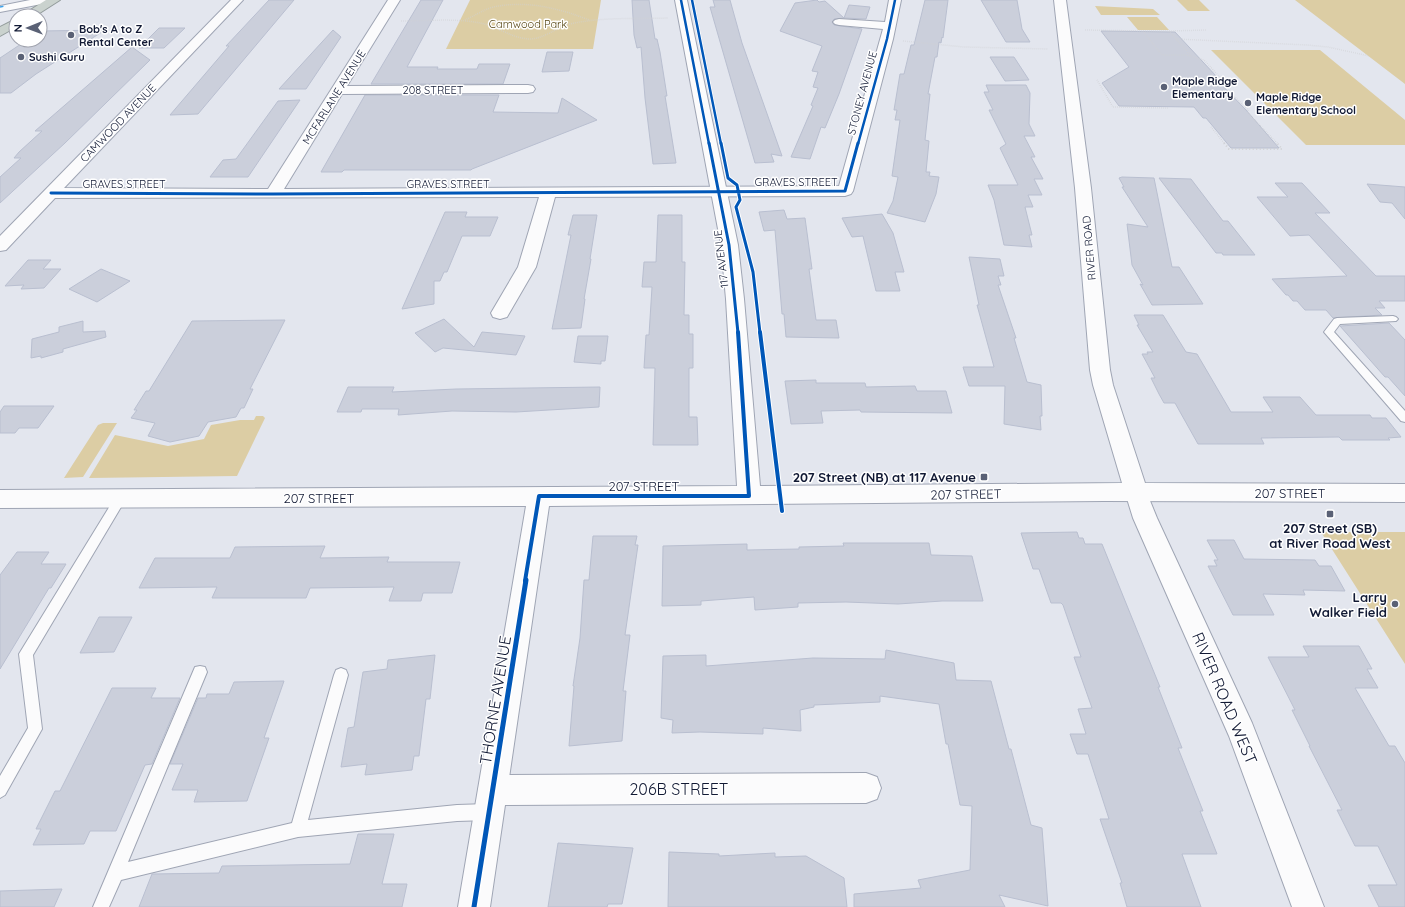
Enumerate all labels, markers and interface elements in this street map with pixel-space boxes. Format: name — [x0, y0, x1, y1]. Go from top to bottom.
north arrow — [8, 8, 48, 48]
park label: Camwood Park — [489, 17, 567, 31]
place label: Bob's A to Z Rental Center — [79, 22, 153, 49]
text: N — [11, 24, 25, 32]
marker: Bob's A to Z Rental Center — [66, 30, 76, 40]
street label: MCFARLANE AVENUE — [299, 47, 369, 147]
place label: Sushi Guru — [29, 50, 85, 64]
street label: STONEY AVENUE — [844, 50, 880, 136]
marker: Sushi Guru — [16, 52, 26, 62]
place label: Maple Ridge Elementary — [1172, 74, 1238, 101]
street label: CAMWOOD AVENUE — [77, 81, 159, 165]
marker: Maple Ridge Elementary — [1159, 82, 1169, 92]
street label: 208 STREET — [403, 83, 464, 97]
place label: Maple Ridge Elementary School — [1256, 90, 1356, 117]
marker: Maple Ridge Elementary School — [1243, 98, 1253, 108]
street label: GRAVES STREET — [754, 175, 838, 189]
street label: GRAVES STREET — [82, 177, 166, 191]
street label: GRAVES STREET — [406, 177, 490, 191]
street label: RIVER ROAD — [1079, 215, 1099, 281]
street label: 117 AVENUE — [710, 229, 732, 289]
place label: 207 Street (NB) at 117 Avenue — [793, 469, 976, 485]
marker: 207 Street (NB) at 117 Avenue — [979, 472, 989, 482]
street label: 207 STREET — [609, 478, 680, 494]
street label: 207 STREET — [930, 485, 1002, 503]
street label: 207 STREET — [1255, 485, 1326, 501]
street label: 207 STREET — [284, 490, 355, 506]
marker: 207 Street (SB) at River Road West — [1325, 509, 1335, 519]
place label: 207 Street (SB) at River Road West — [1269, 520, 1391, 551]
place label: Larry Walker Field — [1310, 589, 1387, 620]
marker: Larry Walker Field — [1390, 599, 1400, 609]
street label: RIVER ROAD WEST — [1188, 629, 1262, 767]
street label: THORNE AVENUE — [475, 634, 515, 766]
street label: 206B STREET — [630, 779, 729, 799]

